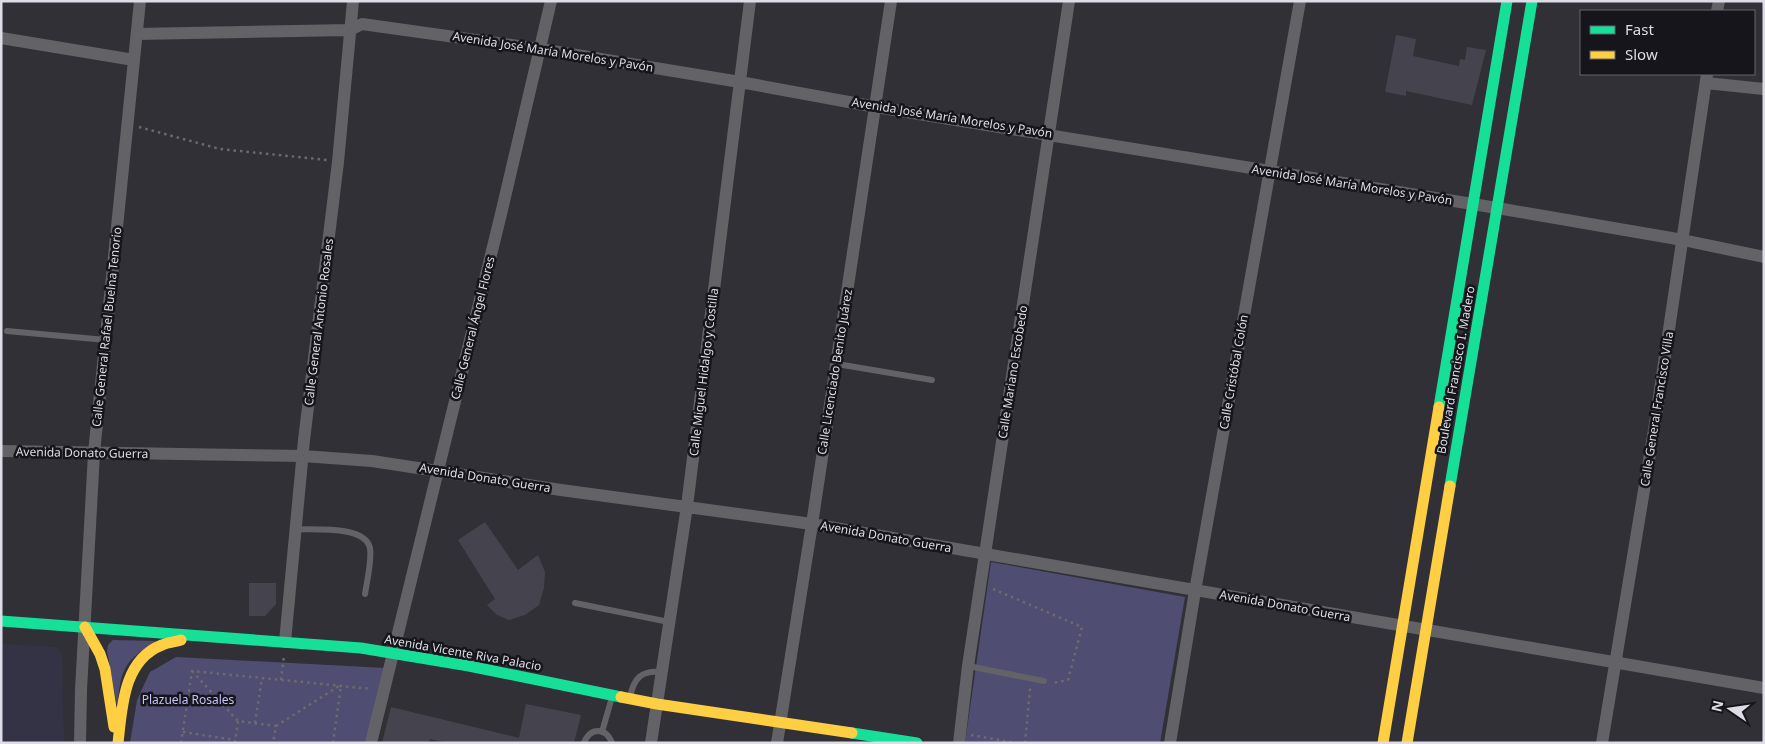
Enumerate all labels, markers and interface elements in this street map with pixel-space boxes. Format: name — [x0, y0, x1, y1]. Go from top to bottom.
legend — [1580, 10, 1755, 75]
text: Fast — [1625, 19, 1654, 39]
street label: Avenida José María Morelos y Pavón — [452, 27, 655, 76]
text: Slow — [1625, 44, 1658, 64]
street label: Avenida José María Morelos y Pavón — [851, 93, 1054, 142]
street label: Avenida José María Morelos y Pavón — [1251, 160, 1454, 209]
street label: Calle General Rafael Buelna Tenorio — [88, 226, 125, 428]
street label: Calle General Antonio Rosales — [300, 237, 337, 406]
street label: Calle General Ángel Flores — [446, 254, 499, 401]
street label: Boulevard Francisco I. Madero — [1432, 285, 1479, 455]
street label: Calle Miguel Hidalgo y Costilla — [685, 287, 722, 457]
street label: Calle Licenciado Benito Juárez — [813, 288, 856, 456]
street label: Calle Mariano Escobedo — [994, 304, 1031, 440]
street label: Calle Cristóbal Colón — [1215, 313, 1252, 431]
street label: Calle General Francisco Villa — [1636, 330, 1677, 488]
street label: Avenida Donato Guerra — [16, 443, 148, 462]
street label: Avenida Donato Guerra — [418, 459, 552, 496]
street label: Avenida Donato Guerra — [819, 517, 953, 556]
street label: Avenida Donato Guerra — [1218, 586, 1352, 625]
street label: Avenida Vicente Riva Palacio — [383, 630, 543, 675]
north arrow — [1705, 684, 1755, 734]
park label: Plazuela Rosales — [142, 691, 235, 708]
text: N — [1706, 698, 1727, 714]

